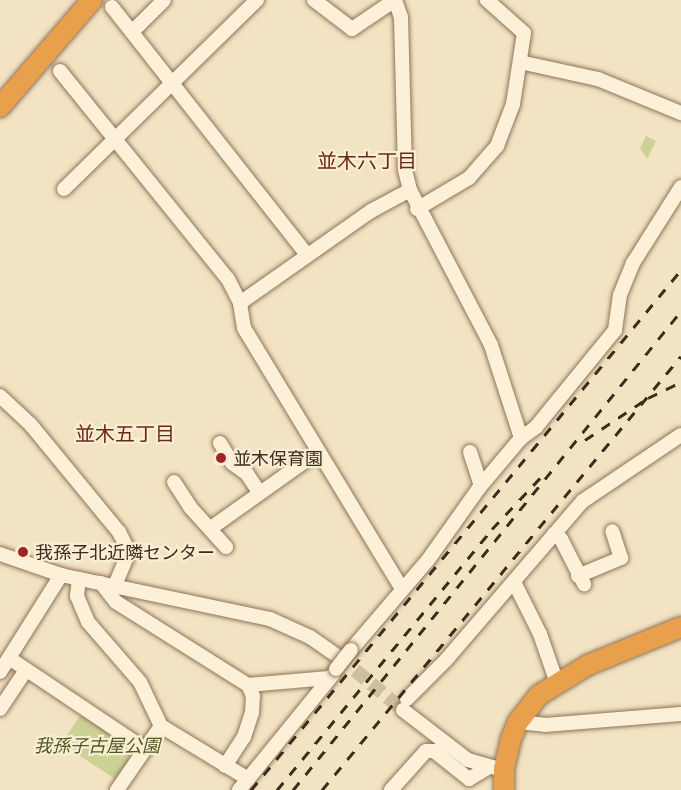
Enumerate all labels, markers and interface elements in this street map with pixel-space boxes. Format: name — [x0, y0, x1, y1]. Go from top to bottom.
district label: 並木六丁目 — [317, 147, 417, 171]
district label: 並木五丁目 — [75, 420, 175, 444]
place label: 並木保育園 — [233, 447, 323, 469]
marker: 並木保育園 — [214, 451, 228, 465]
place label: 我孫子北近隣センター — [35, 541, 215, 563]
marker: 我孫子北近隣センター — [16, 545, 30, 559]
park label: 我孫子古屋公園 — [34, 734, 160, 756]

